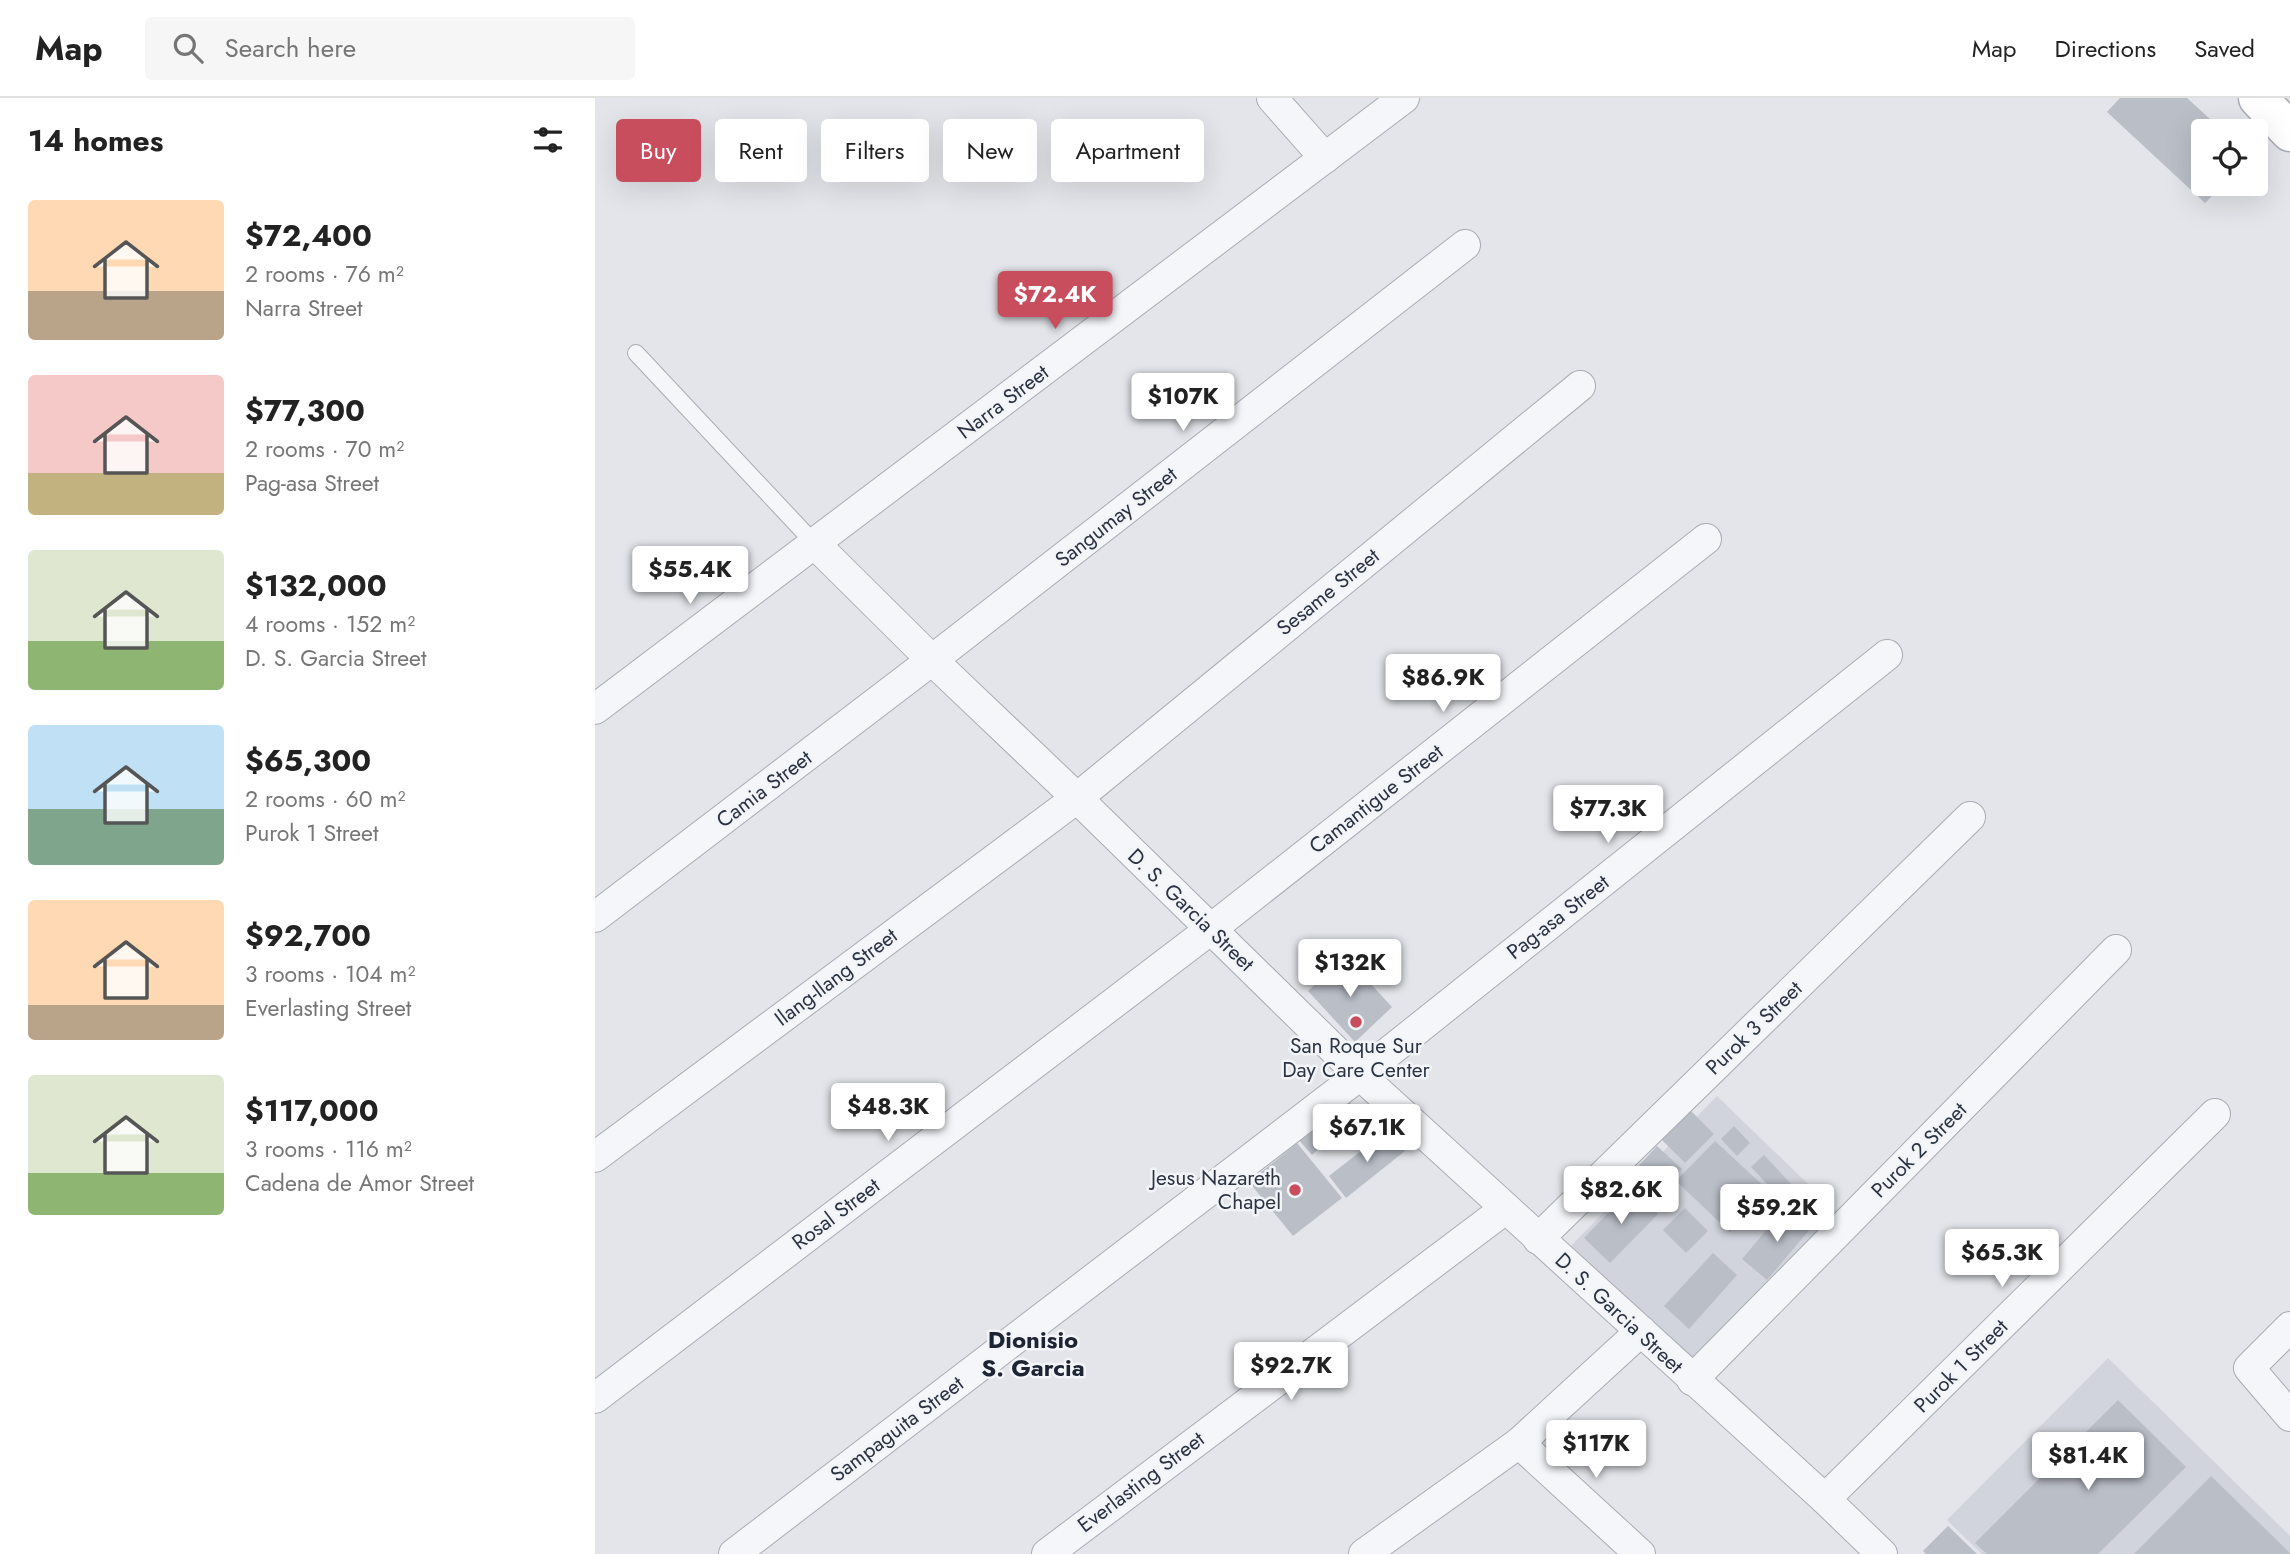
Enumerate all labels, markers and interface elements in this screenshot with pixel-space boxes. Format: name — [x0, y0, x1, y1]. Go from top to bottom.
search box — [145, 17, 635, 80]
text: Map — [35, 25, 103, 72]
icon: search — [169, 29, 207, 67]
text: Search here — [225, 29, 356, 67]
text: Map — [1972, 31, 2017, 66]
text: Directions — [2055, 31, 2156, 66]
text: Saved — [2194, 31, 2255, 66]
text: 14 homes — [28, 119, 163, 162]
chip: Buy — [616, 119, 701, 182]
chip: Rent — [715, 119, 807, 182]
chip: Filters — [821, 119, 929, 182]
chip: New — [943, 119, 1037, 182]
chip: Apartment — [1051, 119, 1204, 182]
map controls — [2191, 119, 2268, 196]
button: locate — [2191, 119, 2268, 196]
icon: filters — [529, 121, 567, 159]
text: $72,400 — [245, 214, 372, 257]
icon: home — [84, 228, 168, 312]
text: 2 rooms · 76 m² — [245, 257, 404, 291]
pin: $72.4K — [998, 272, 1112, 331]
text: $72.4K — [1014, 277, 1096, 311]
text: Narra Street — [245, 291, 363, 325]
street label: Narra Street — [951, 358, 1055, 446]
pin: $107K — [1134, 374, 1232, 433]
text: $107K — [1147, 379, 1219, 413]
text: $77,300 — [245, 389, 365, 432]
icon: home — [84, 403, 168, 487]
text: 2 rooms · 70 m² — [245, 432, 404, 466]
street label: Sangumay Street — [1049, 460, 1183, 574]
text: Pag-asa Street — [245, 466, 379, 500]
street label: Sesame Street — [1270, 541, 1386, 643]
pin: $55.4K — [633, 546, 747, 606]
text: $55.4K — [648, 552, 732, 586]
text: $132,000 — [245, 564, 387, 607]
icon: home — [84, 578, 168, 662]
text: 4 rooms · 152 m² — [245, 607, 415, 641]
text: D. S. Garcia Street — [245, 641, 426, 675]
pin: $86.9K — [1386, 654, 1500, 714]
text: $86.9K — [1402, 660, 1484, 694]
street label: Camantigue Street — [1303, 737, 1449, 861]
text: $65,300 — [245, 739, 371, 782]
street label: Camia Street — [710, 743, 818, 835]
icon: home — [84, 753, 168, 837]
text: 2 rooms · 60 m² — [245, 782, 405, 816]
pin: $77.3K — [1551, 786, 1665, 845]
text: $77.3K — [1569, 791, 1647, 825]
text: Purok 1 Street — [245, 816, 378, 850]
street label: D. S. Garcia Street — [1121, 842, 1261, 978]
street label: Pag-asa Street — [1501, 867, 1615, 967]
text: $92,700 — [245, 914, 371, 957]
street label: Ilang-Ilang Street — [768, 921, 904, 1033]
icon: home — [84, 928, 168, 1012]
pin: $132K — [1301, 940, 1399, 999]
text: $132K — [1314, 945, 1386, 979]
text: 3 rooms · 104 m² — [245, 957, 415, 991]
street label: Purok 3 Street — [1699, 974, 1809, 1082]
text: Everlasting Street — [245, 991, 411, 1025]
marker: San Roque Sur Day Care Center — [1348, 1014, 1364, 1030]
place label: San Roque Sur Day Care Center — [1282, 1031, 1431, 1085]
pin: $48.3K — [831, 1084, 945, 1143]
text: $117,000 — [245, 1089, 379, 1132]
text: $48.3K — [847, 1089, 929, 1123]
street label: Purok 2 Street — [1864, 1095, 1974, 1205]
icon: home — [84, 1103, 168, 1187]
pin: $67.1K — [1310, 1104, 1424, 1164]
text: $67.1K — [1329, 1110, 1405, 1144]
text: 3 rooms · 116 m² — [245, 1132, 412, 1166]
place label: Jesus Nazareth Chapel — [1148, 1163, 1281, 1217]
text: Cadena de Amor Street — [245, 1166, 474, 1200]
pin: $82.6K — [1564, 1166, 1678, 1226]
street label: Rosal Street — [786, 1171, 886, 1257]
text: $82.6K — [1580, 1172, 1662, 1206]
marker: Jesus Nazareth Chapel — [1287, 1182, 1303, 1198]
pin: $59.2K — [1720, 1184, 1834, 1244]
text: $59.2K — [1736, 1190, 1818, 1224]
pin: $65.3K — [1945, 1230, 2059, 1289]
text: $65.3K — [1961, 1235, 2043, 1269]
street label: D. S. Garcia Street — [1548, 1246, 1690, 1380]
street label: Purok 1 Street — [1907, 1312, 2015, 1420]
district label: Dionisio S. Garcia — [981, 1322, 1085, 1385]
pin: $92.7K — [1234, 1342, 1348, 1402]
text: $92.7K — [1250, 1348, 1332, 1382]
street label: Sampaguita Street — [824, 1369, 970, 1489]
pin: $117K — [1547, 1420, 1645, 1480]
street label: Everlasting Street — [1071, 1424, 1211, 1540]
text: $117K — [1562, 1426, 1630, 1460]
pin: $81.4K — [2031, 1432, 2145, 1492]
text: $81.4K — [2048, 1438, 2128, 1472]

